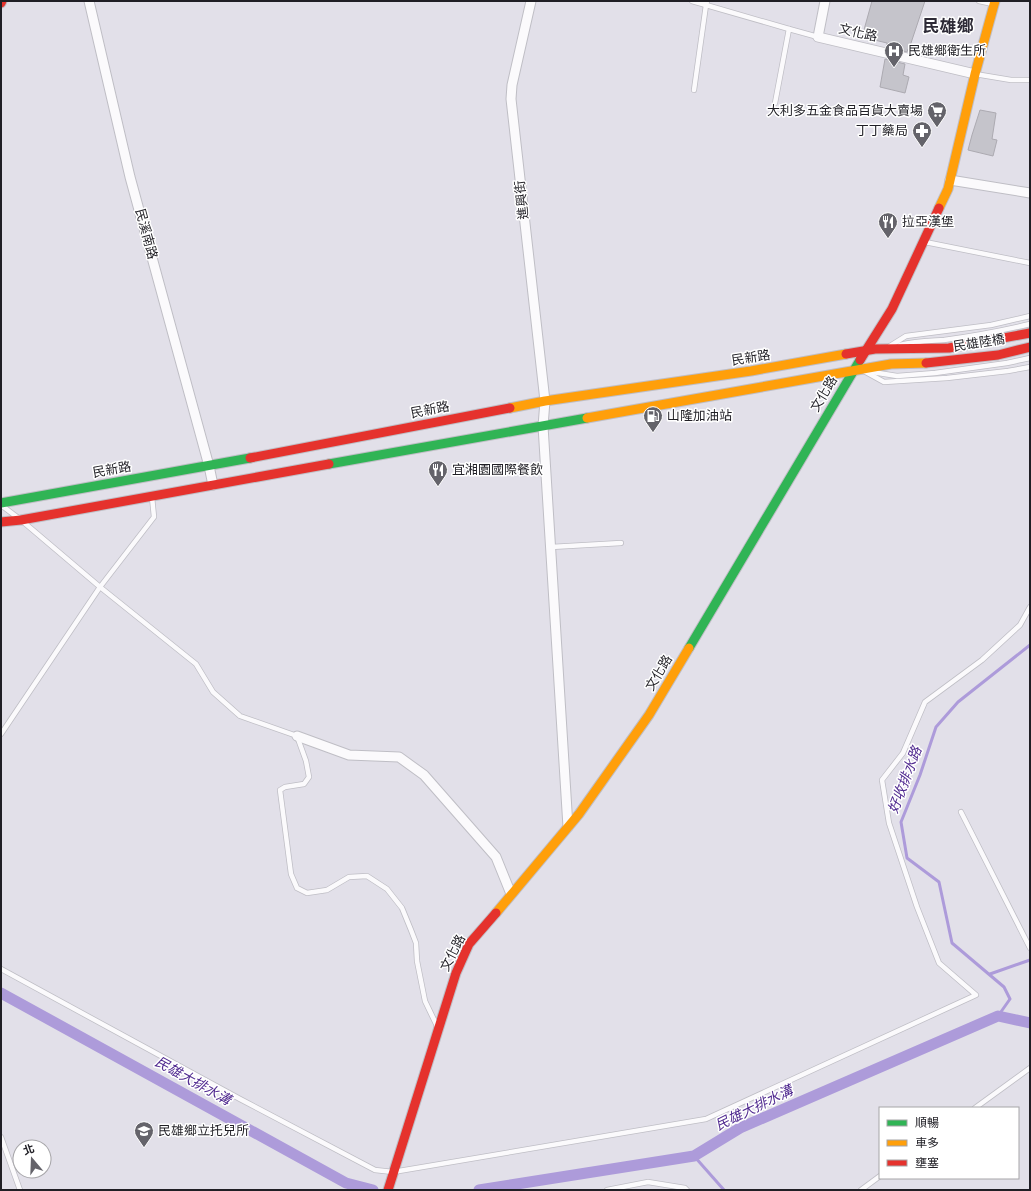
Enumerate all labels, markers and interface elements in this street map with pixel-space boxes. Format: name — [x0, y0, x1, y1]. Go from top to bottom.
district label: 民雄鄉 — [923, 17, 974, 37]
street label: 文化路 — [837, 21, 879, 45]
hospital icon: 民雄鄉衛生所 — [883, 40, 905, 68]
place label: 民雄鄉衛生所 — [908, 43, 986, 59]
supermarket icon: 大利多五金食品百貨大賣場 — [926, 100, 948, 128]
place label: 大利多五金食品百貨大賣場 — [767, 103, 923, 119]
pharmacy icon: 丁丁藥局 — [911, 120, 933, 148]
place label: 丁丁藥局 — [856, 123, 908, 139]
street label: 進興街 — [512, 180, 532, 220]
street label: 民溪南路 — [132, 207, 160, 261]
restaurant icon: 拉亞漢堡 — [877, 211, 899, 239]
place label: 拉亞漢堡 — [902, 214, 954, 230]
street label: 民雄陸橋 — [952, 331, 1006, 355]
street label: 民新路 — [730, 347, 772, 369]
street label: 文化路 — [807, 373, 841, 415]
street label: 民新路 — [409, 398, 451, 422]
fuel station icon: 山隆加油站 — [642, 405, 664, 433]
place label: 山隆加油站 — [667, 408, 732, 424]
street label: 民新路 — [91, 459, 133, 481]
restaurant icon: 宜湘園國際餐飲 — [427, 459, 449, 487]
place label: 宜湘園國際餐飲 — [452, 462, 543, 478]
street label: 文化路 — [642, 652, 676, 694]
water label: 好收排水路 — [885, 743, 926, 816]
street label: 文化路 — [437, 932, 469, 974]
water label: 民雄大排水溝 — [152, 1053, 236, 1110]
water label: 民雄大排水溝 — [713, 1081, 797, 1134]
legend — [879, 1107, 1019, 1179]
text: 順暢 — [915, 1116, 939, 1131]
school or university icon: 民雄鄉立托兒所 — [133, 1120, 155, 1148]
place label: 民雄鄉立托兒所 — [158, 1123, 249, 1139]
text: 車多 — [915, 1136, 939, 1151]
north arrow — [12, 1139, 52, 1179]
text: 北 — [22, 1142, 36, 1158]
text: 壅塞 — [915, 1156, 939, 1171]

